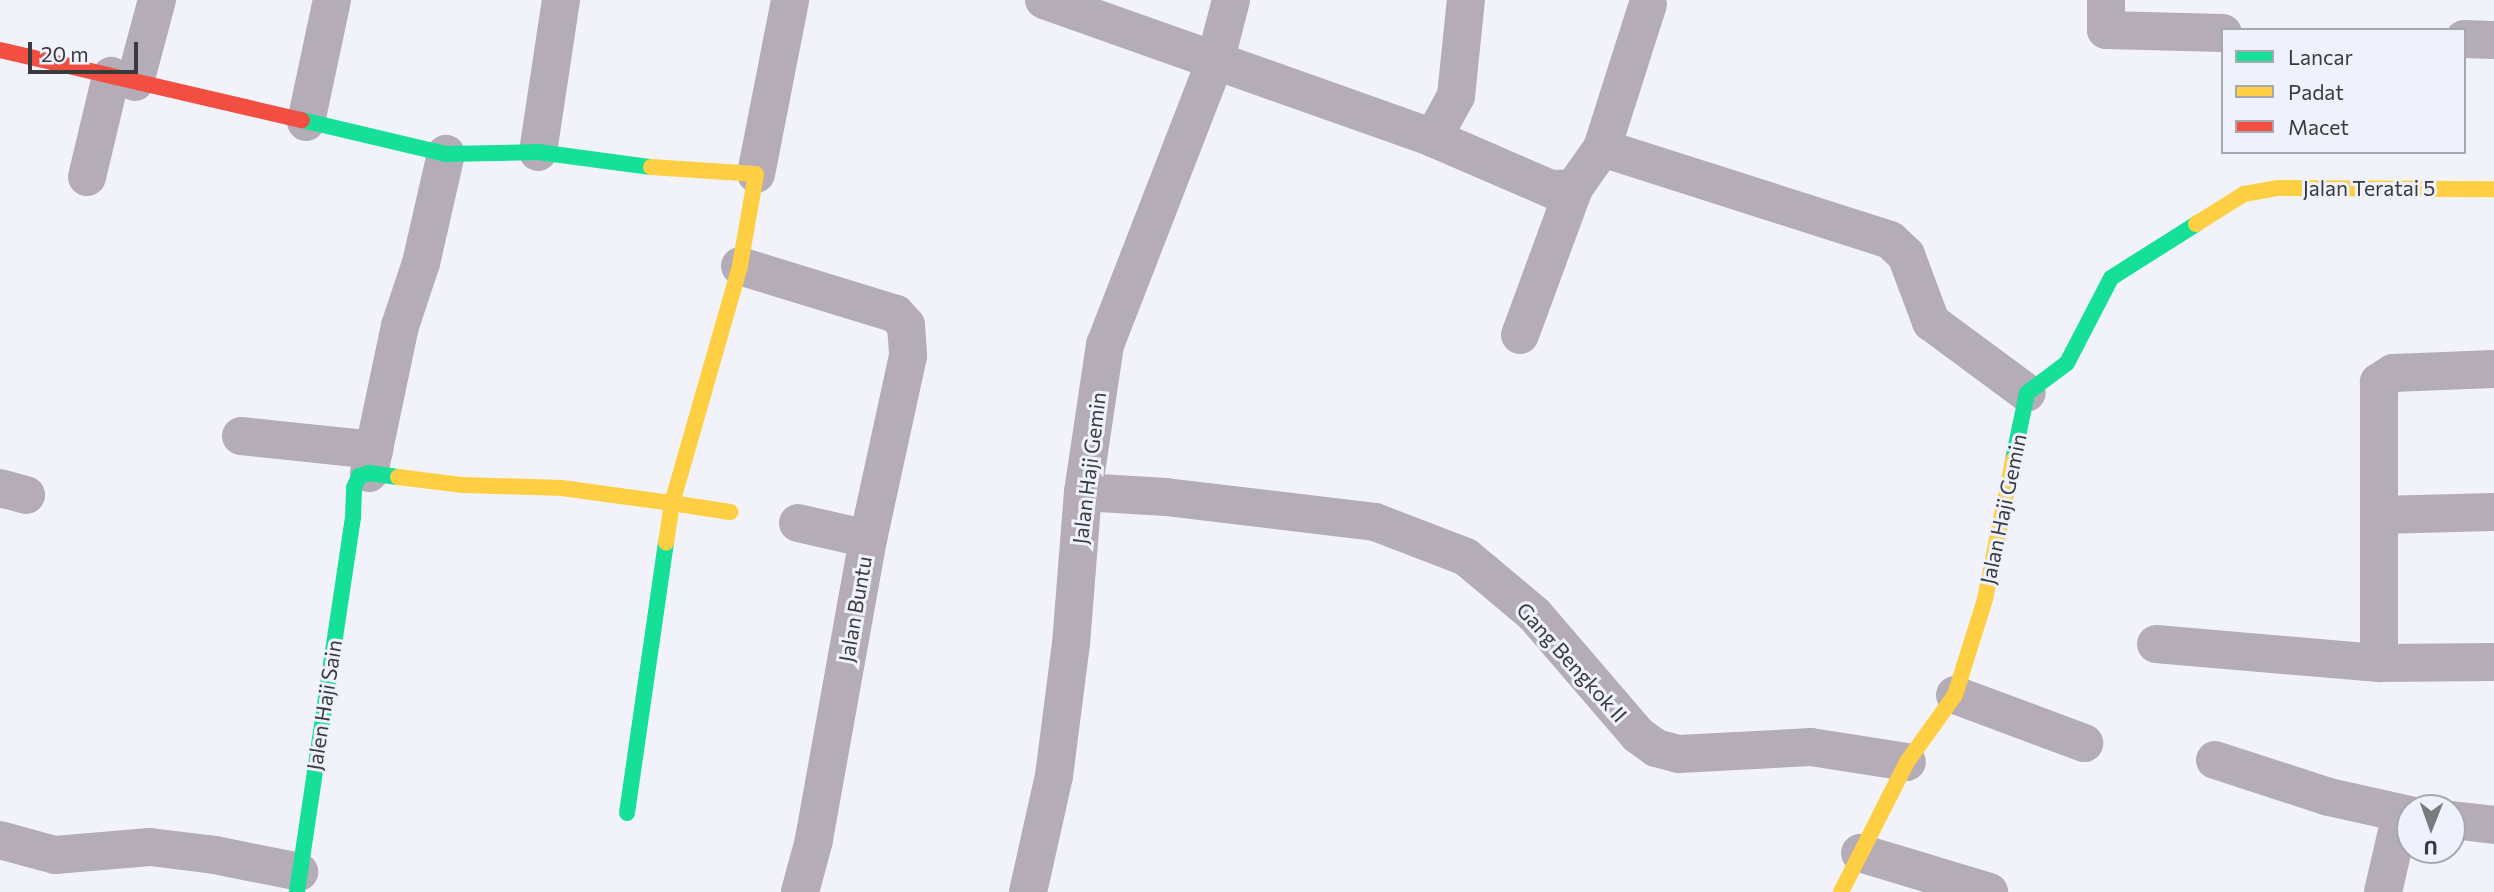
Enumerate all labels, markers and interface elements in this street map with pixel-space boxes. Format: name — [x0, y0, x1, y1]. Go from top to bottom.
scale bar — [32, 28, 142, 72]
legend — [2221, 28, 2466, 154]
text: 20 m — [41, 41, 89, 66]
text: Lancar — [2288, 44, 2353, 69]
text: Padat — [2288, 79, 2344, 104]
text: Macet — [2288, 114, 2349, 139]
street label: Jalan Teratai 5 — [2303, 175, 2435, 201]
street label: Jalan Haji Gemin — [1067, 390, 1111, 546]
street label: Jalan Haji Gemin — [1975, 431, 2031, 587]
street label: Jalan Buntu — [833, 554, 877, 664]
street label: Gang Bengkok II — [1512, 597, 1632, 727]
street label: Jalen Haji Sain — [301, 638, 347, 772]
north arrow — [2396, 794, 2466, 864]
text: U — [2424, 837, 2438, 860]

